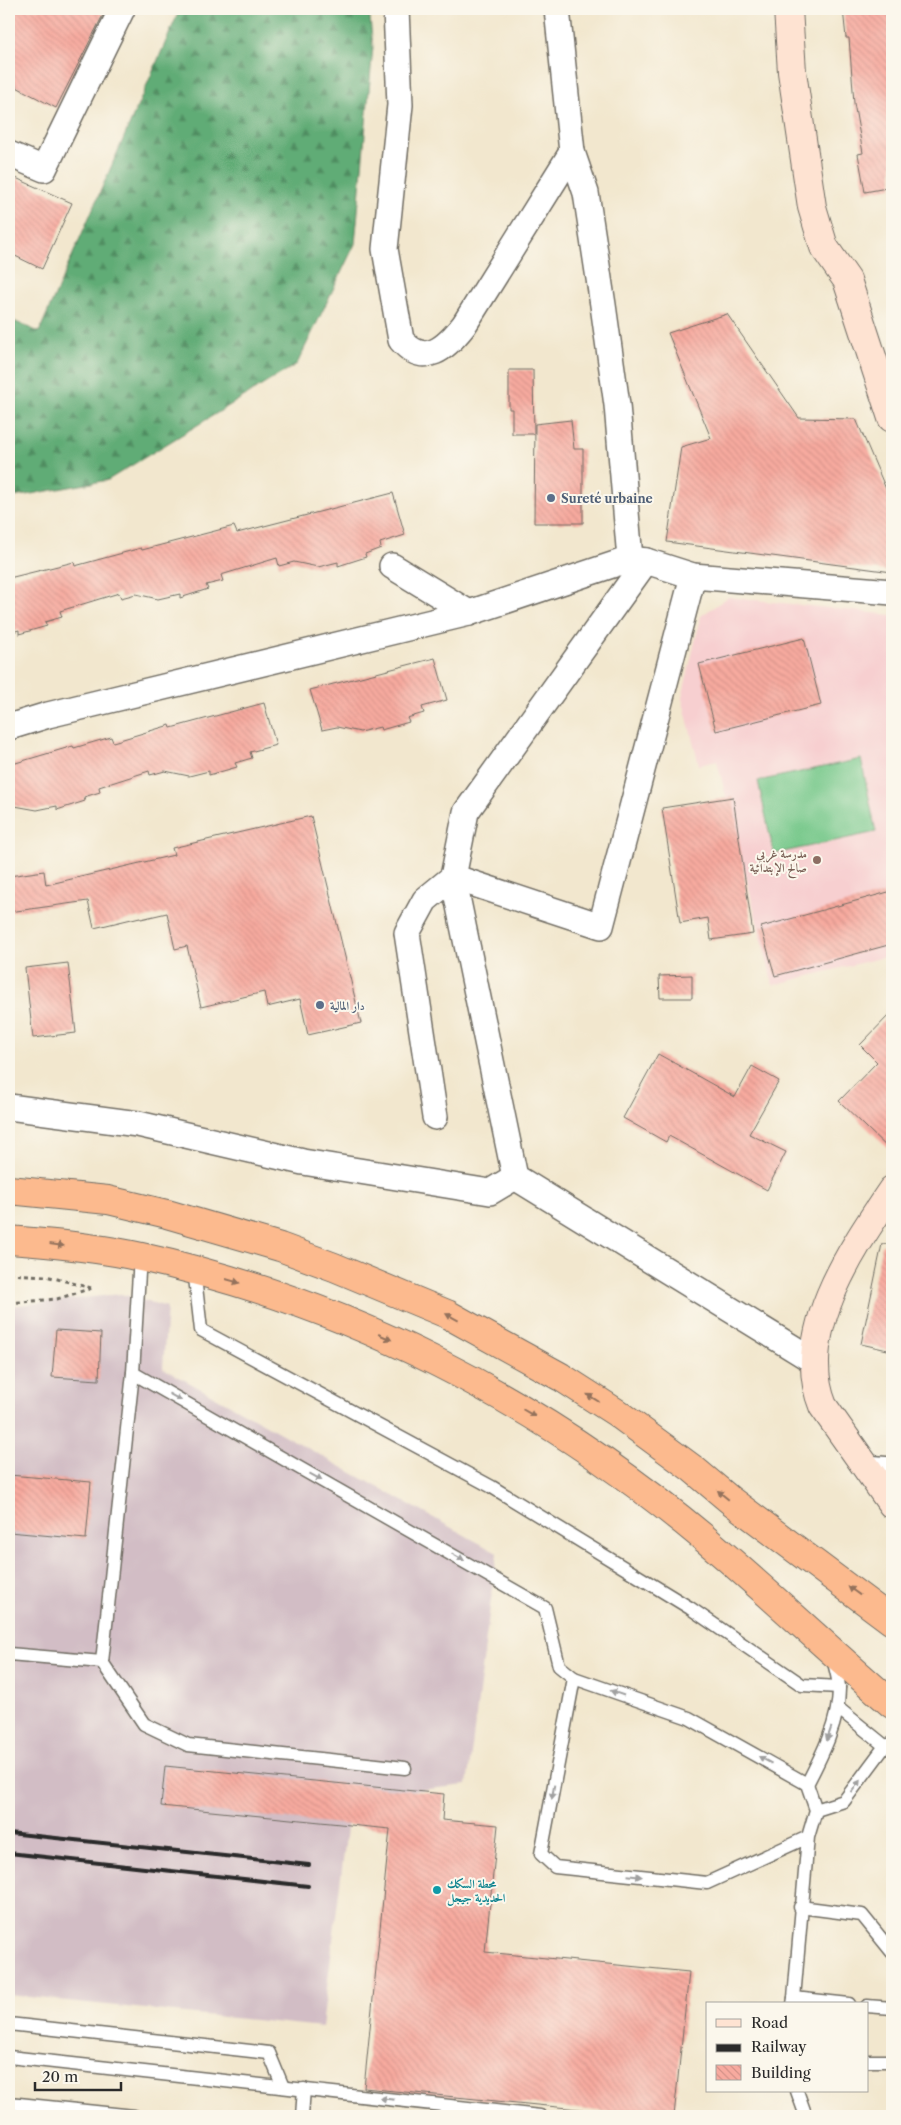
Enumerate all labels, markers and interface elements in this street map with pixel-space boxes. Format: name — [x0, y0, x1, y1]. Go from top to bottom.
place label: Sureté urbaine — [561, 491, 653, 506]
marker: Sureté urbaine — [545, 492, 557, 504]
place label: مدرسة غربي صالح الإبتدائية — [750, 846, 807, 879]
marker: مدرسة غربي صالح الإبتدائية — [811, 854, 823, 866]
place label: دار المالية — [330, 998, 365, 1013]
marker: دار المالية — [314, 999, 326, 1011]
one-way arrow — [50, 1241, 66, 1249]
one-way arrow — [226, 1277, 241, 1285]
one-way arrow — [445, 1313, 459, 1321]
one-way arrow — [378, 1334, 392, 1342]
one-way arrow — [168, 1393, 182, 1401]
one-way arrow — [586, 1393, 599, 1402]
one-way arrow — [523, 1408, 536, 1417]
one-way arrow — [309, 1473, 324, 1481]
one-way arrow — [717, 1489, 730, 1500]
one-way arrow — [451, 1553, 465, 1561]
one-way arrow — [847, 1586, 861, 1596]
one-way arrow — [609, 1689, 624, 1697]
one-way arrow — [825, 1727, 832, 1742]
one-way arrow — [758, 1755, 771, 1764]
one-way arrow — [850, 1780, 861, 1793]
one-way arrow — [548, 1785, 556, 1801]
one-way arrow — [627, 1872, 643, 1880]
place label: محطة السكك الحديدية جيجل — [447, 1876, 506, 1906]
marker: محطة السكك الحديدية جيجل — [431, 1884, 443, 1896]
legend — [706, 2002, 868, 2092]
text: Road — [751, 2013, 788, 2032]
text: Railway — [751, 2037, 807, 2056]
scale bar — [35, 2060, 121, 2092]
text: Building — [751, 2063, 811, 2082]
text: 20 m — [42, 2067, 78, 2086]
one-way arrow — [379, 2095, 395, 2103]

